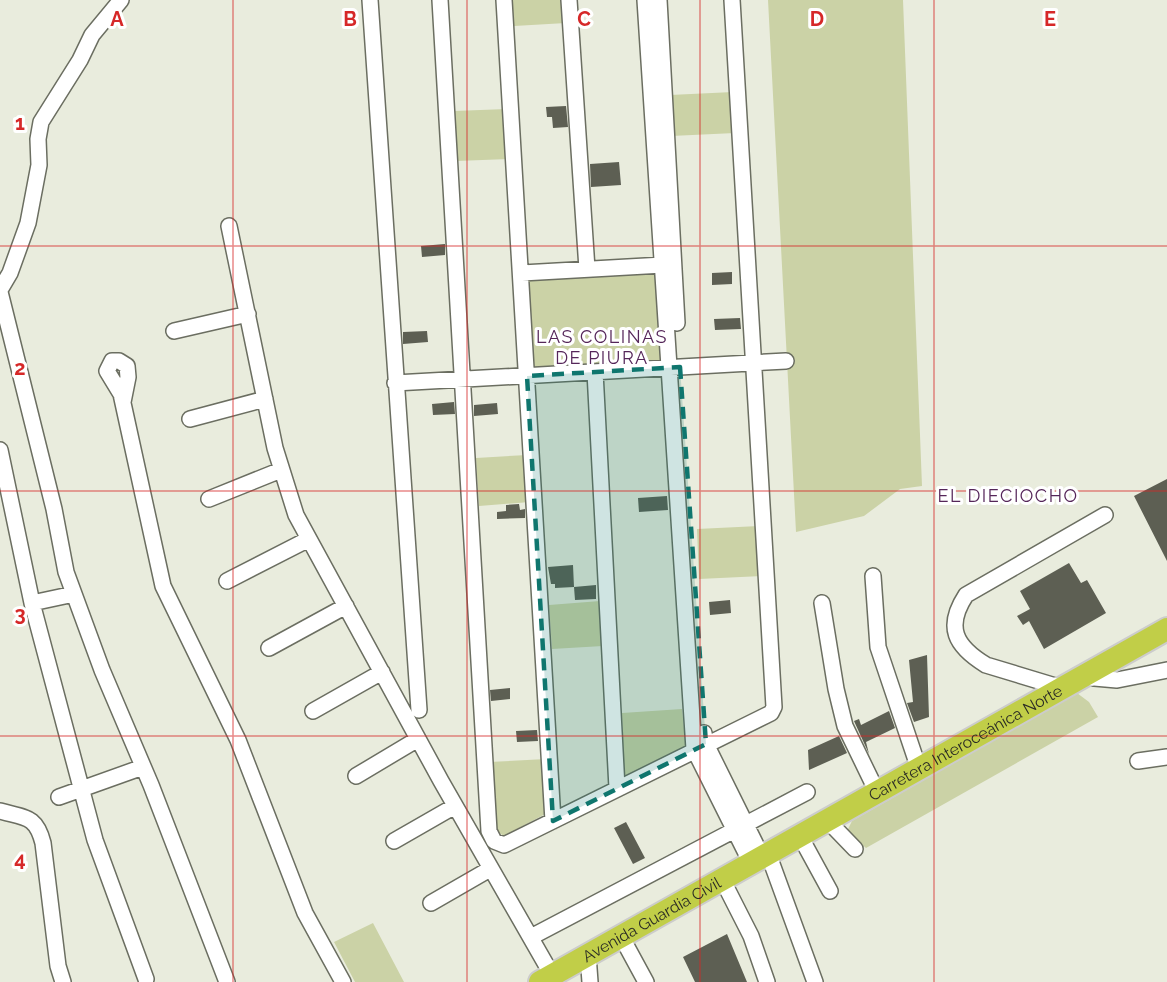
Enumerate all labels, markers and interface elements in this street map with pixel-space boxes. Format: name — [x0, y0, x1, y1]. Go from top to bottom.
text: A — [110, 7, 124, 31]
text: B — [343, 7, 357, 31]
text: C — [577, 7, 591, 31]
text: D — [810, 7, 824, 31]
text: E — [1044, 7, 1056, 31]
text: 1 — [15, 111, 25, 135]
district label: LAS COLINAS DE PIURA — [536, 326, 668, 368]
text: 2 — [14, 356, 26, 380]
district label: EL DIECIOCHO — [937, 485, 1079, 506]
text: 3 — [14, 602, 26, 626]
street label: Carretera Interoceánica Norte — [865, 681, 1066, 805]
text: 4 — [14, 847, 26, 871]
street label: Avenida Guardia Civil — [579, 873, 725, 966]

